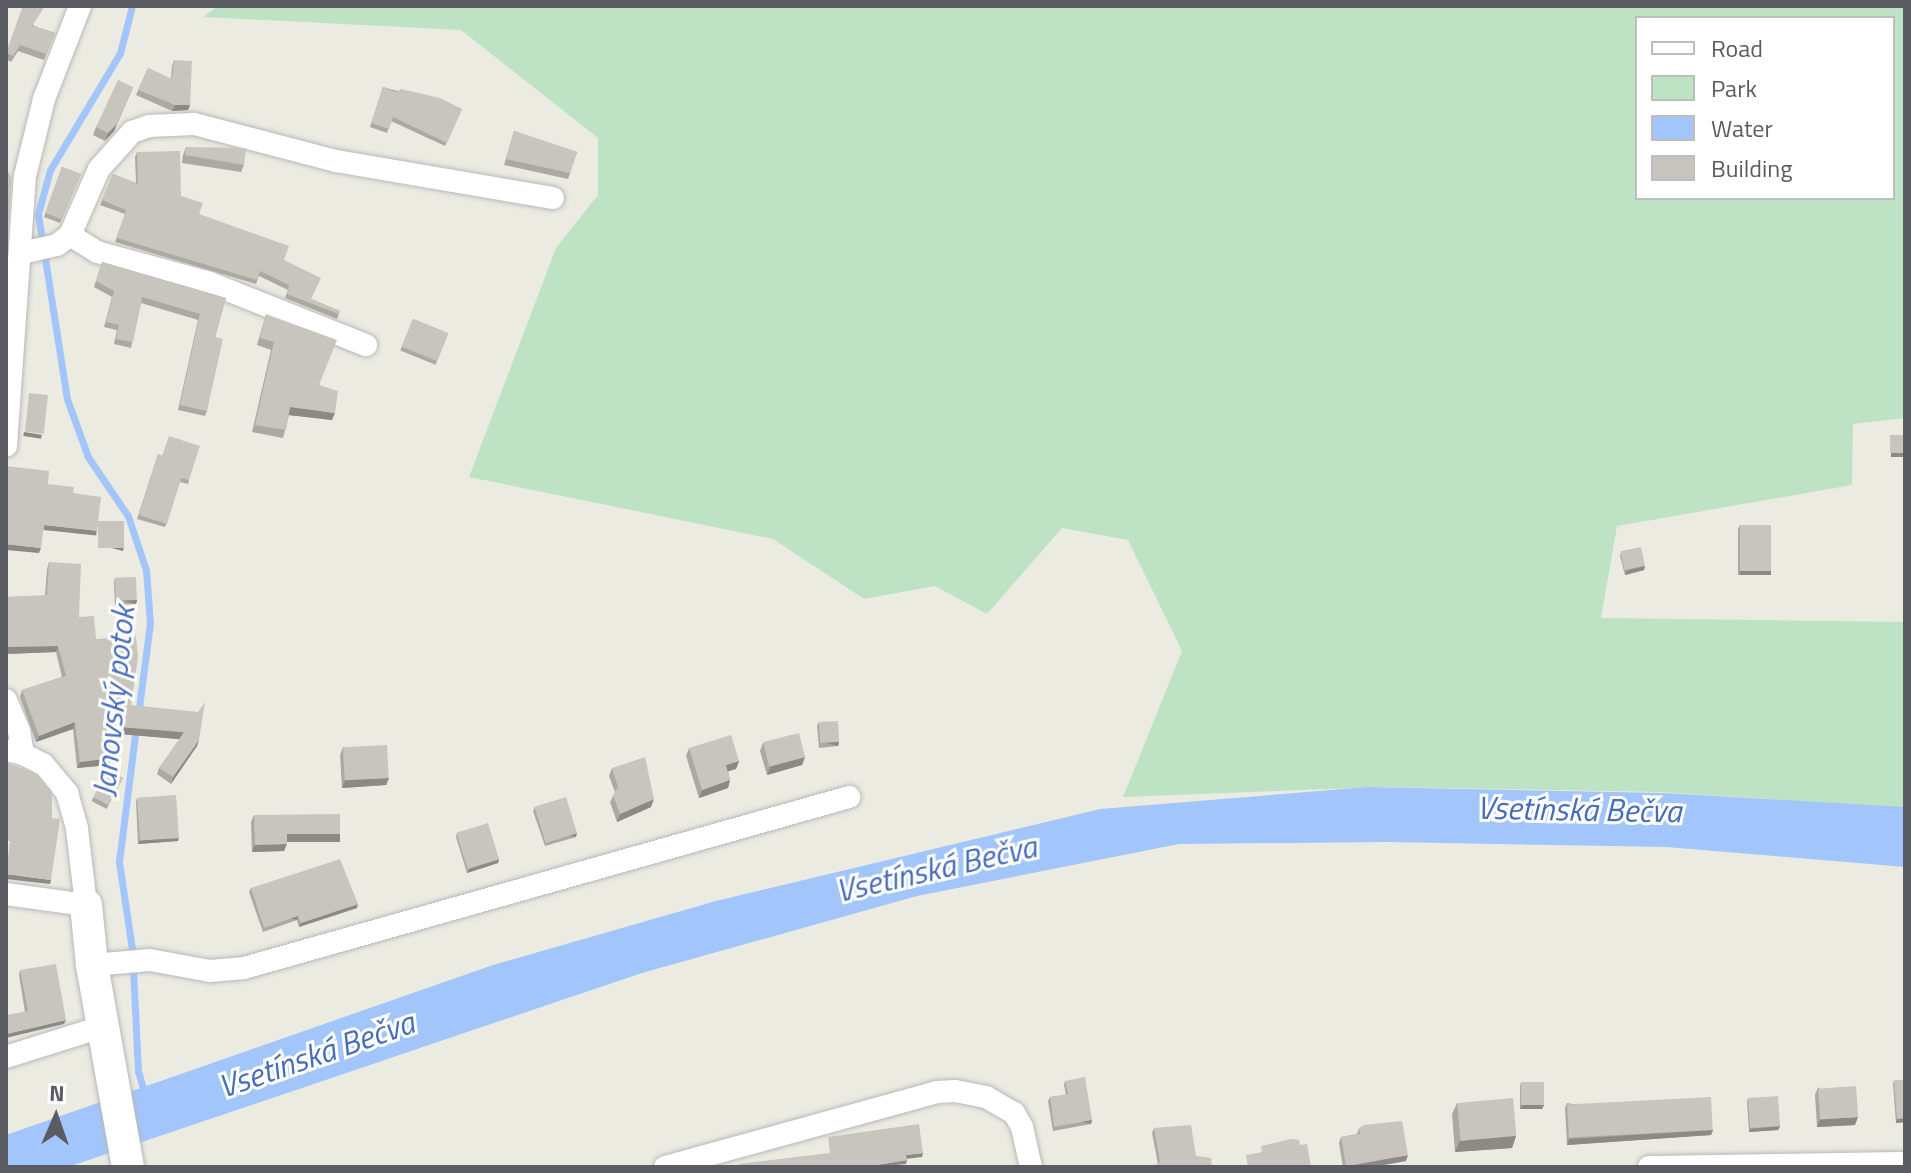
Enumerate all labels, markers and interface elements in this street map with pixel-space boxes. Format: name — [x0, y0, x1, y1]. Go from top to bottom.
legend — [1635, 16, 1895, 200]
text: Road — [1711, 30, 1763, 66]
text: Park — [1711, 70, 1757, 106]
text: Water — [1711, 110, 1773, 146]
text: Building — [1711, 150, 1793, 186]
water label: Janovský potok — [84, 604, 142, 798]
water label: Vsetínská Bečva — [1476, 788, 1682, 830]
water label: Vsetínská Bečva — [832, 826, 1040, 910]
water label: Vsetínská Bečva — [213, 1003, 419, 1105]
text: N — [49, 1076, 65, 1110]
north arrow — [16, 1077, 96, 1157]

